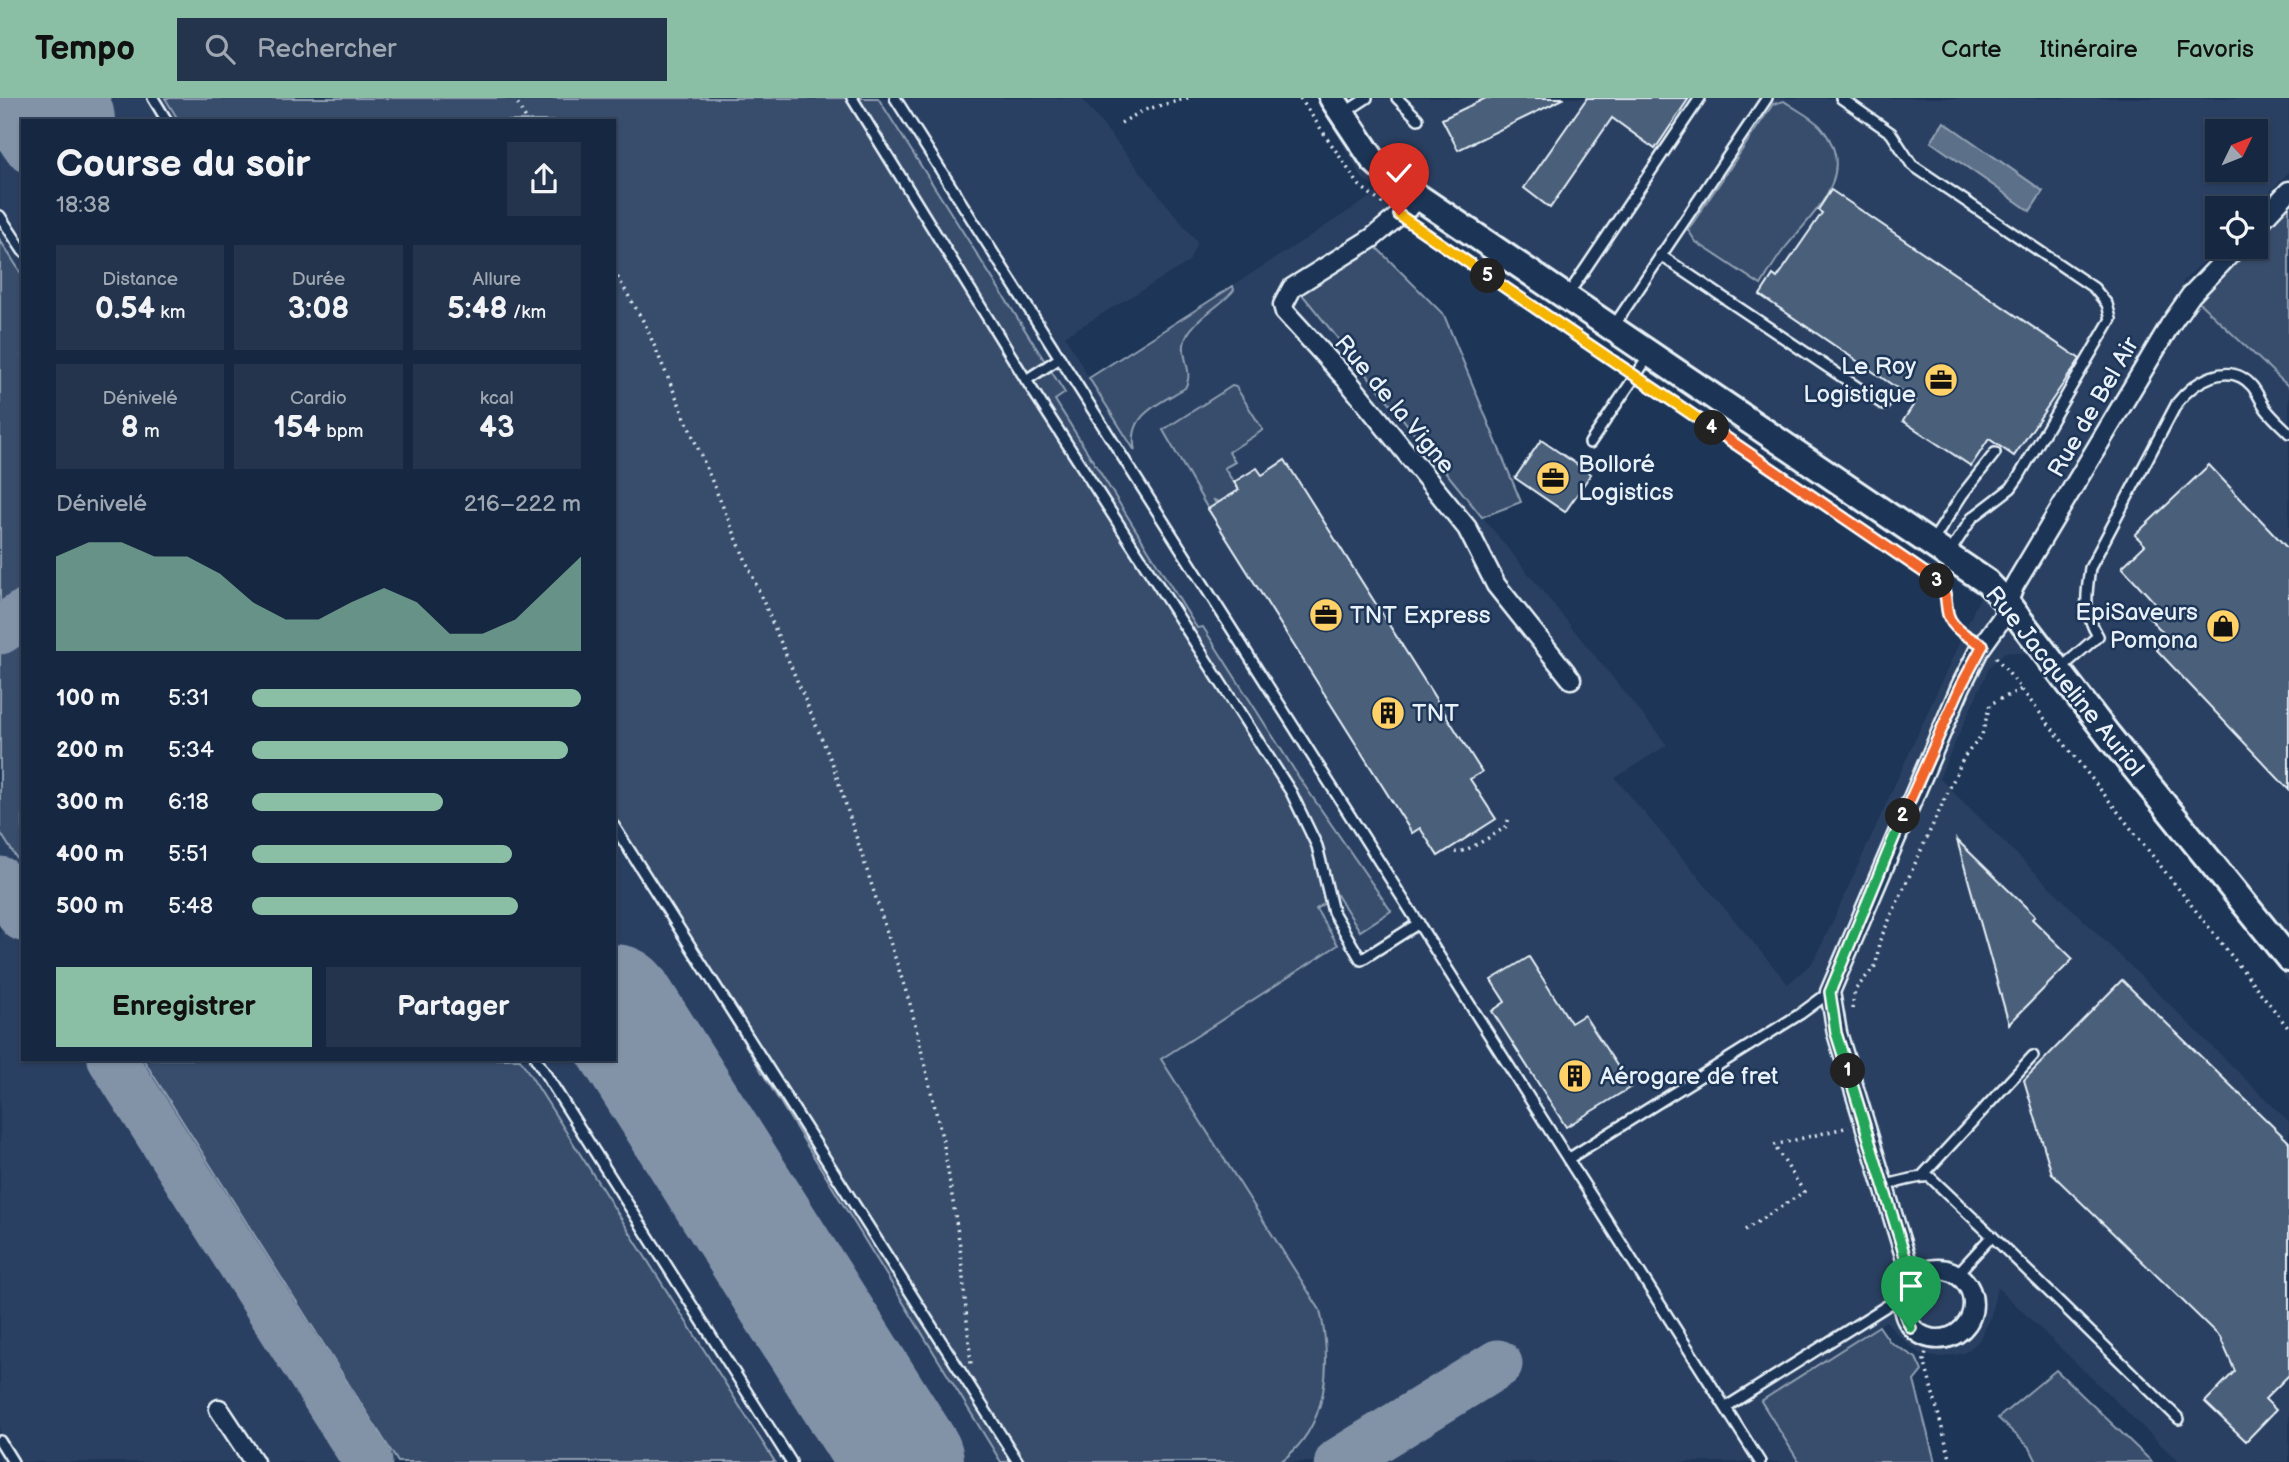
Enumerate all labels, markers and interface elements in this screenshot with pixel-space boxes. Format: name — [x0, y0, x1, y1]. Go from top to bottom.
search box — [177, 18, 667, 81]
text: Tempo — [35, 29, 135, 69]
icon: search — [201, 30, 239, 68]
text: Rechercher — [257, 34, 396, 65]
text: Carte — [1941, 35, 2002, 64]
text: Itinéraire — [2040, 35, 2138, 64]
text: Favoris — [2176, 35, 2254, 64]
north arrow — [2205, 119, 2268, 182]
map controls — [2205, 119, 2268, 259]
text: Course du soir — [56, 142, 311, 187]
button: share — [507, 142, 581, 216]
pin — [1369, 143, 1429, 215]
icon: check — [1380, 154, 1418, 192]
text: 18:38 — [56, 191, 111, 219]
button: locate — [2205, 196, 2268, 259]
pin: 5 — [1470, 258, 1506, 294]
text: 5 — [1482, 264, 1493, 287]
text: Distance — [102, 268, 178, 291]
text: Durée — [292, 268, 345, 291]
text: Allure — [473, 268, 521, 291]
text: 0.54 — [95, 291, 155, 327]
text: 3:08 — [288, 291, 349, 327]
text: 5:48 — [447, 291, 508, 327]
text: km — [155, 301, 185, 324]
text: /km — [508, 301, 546, 324]
street label: Rue de la Vigne — [1328, 329, 1461, 480]
street label: Rue de Bel Air — [2042, 332, 2145, 483]
place label: Le Roy Logistique — [1803, 352, 1916, 409]
office icon: Le Roy Logistique — [1922, 361, 1960, 399]
text: Dénivelé — [103, 387, 178, 410]
text: Cardio — [290, 387, 347, 410]
text: kcal — [480, 387, 514, 410]
text: 8 — [121, 410, 139, 446]
text: 154 — [273, 410, 321, 446]
text: 43 — [479, 410, 514, 446]
pin: 4 — [1694, 410, 1730, 446]
text: 4 — [1706, 416, 1717, 439]
text: m — [139, 420, 160, 443]
text: bpm — [321, 420, 364, 443]
place label: Bolloré Logistics — [1578, 450, 1674, 507]
office icon: Bolloré Logistics — [1534, 459, 1572, 497]
text: Dénivelé — [56, 490, 147, 518]
text: 216–222 m — [464, 490, 581, 518]
pin: 3 — [1920, 564, 1954, 598]
text: 3 — [1931, 569, 1942, 592]
street label: Rue Jacqueline Auriol — [1979, 580, 2150, 782]
office icon: TNT Express — [1307, 596, 1345, 634]
place label: EpiSaveurs Pomona — [2075, 598, 2198, 655]
place label: TNT Express — [1350, 601, 1491, 630]
shop icon: EpiSaveurs Pomona — [2204, 607, 2242, 645]
text: 100 m — [56, 684, 120, 712]
text: 5:31 — [168, 684, 209, 712]
building icon: TNT — [1369, 694, 1407, 732]
place label: TNT — [1412, 699, 1459, 728]
text: 200 m — [56, 736, 124, 764]
text: 5:34 — [168, 736, 214, 764]
text: 300 m — [56, 788, 124, 816]
text: 6:18 — [168, 788, 209, 816]
pin: 2 — [1885, 798, 1920, 834]
text: 2 — [1897, 804, 1908, 827]
text: 400 m — [56, 840, 124, 868]
text: 5:51 — [168, 840, 208, 868]
text: 500 m — [56, 892, 124, 920]
text: 5:48 — [168, 892, 213, 920]
button: Enregistrer — [56, 967, 312, 1047]
button: Partager — [326, 967, 581, 1047]
pin: 1 — [1830, 1054, 1866, 1088]
building icon: Aérogare de fret — [1556, 1057, 1594, 1095]
text: 1 — [1844, 1059, 1852, 1082]
place label: Aérogare de fret — [1600, 1062, 1779, 1091]
pin — [1881, 1256, 1941, 1328]
icon: arrive — [1892, 1267, 1930, 1305]

